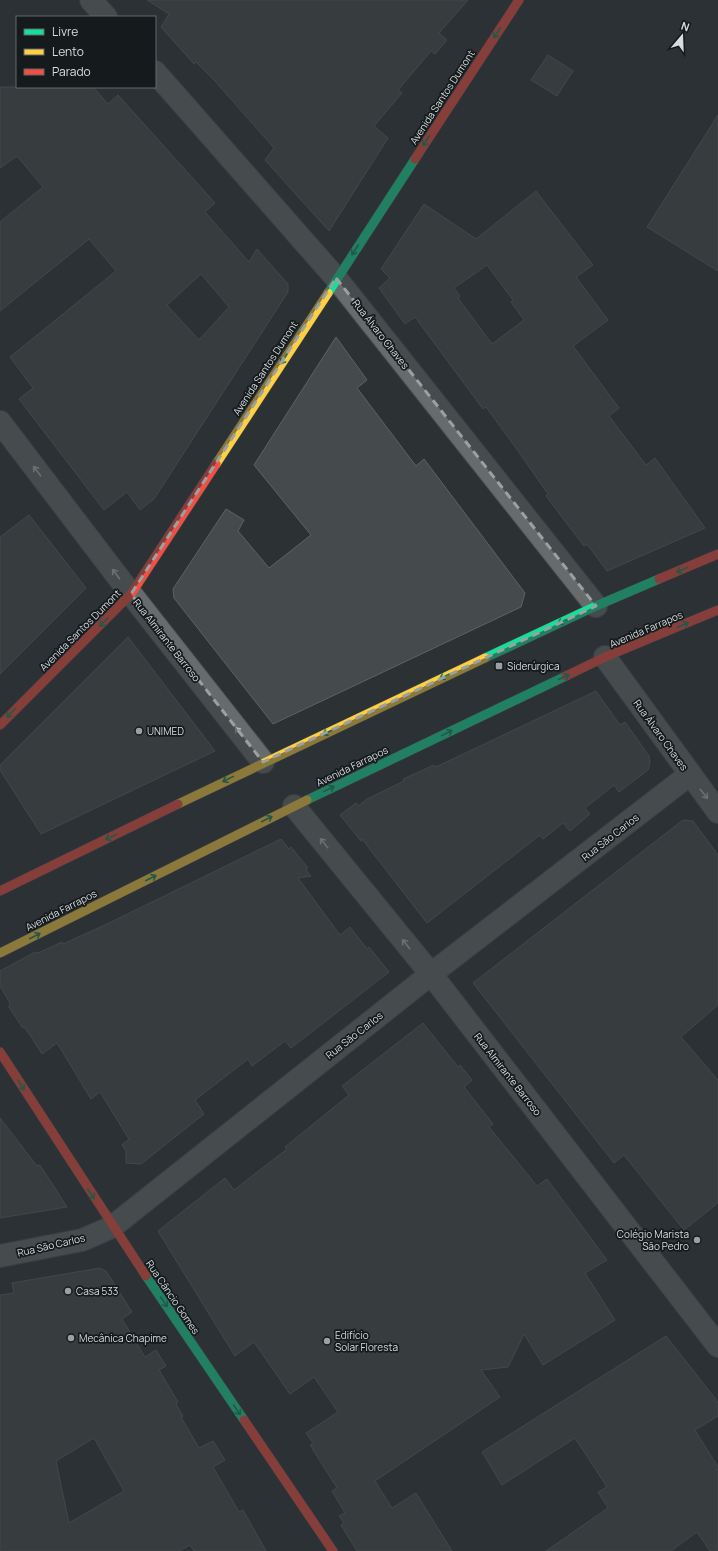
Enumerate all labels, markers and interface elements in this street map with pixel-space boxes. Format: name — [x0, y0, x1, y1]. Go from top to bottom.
legend — [16, 16, 156, 88]
north arrow — [662, 16, 702, 56]
text: N — [679, 18, 692, 34]
text: Livre — [52, 23, 78, 40]
one-way arrow — [493, 27, 502, 38]
text: Lento — [52, 43, 84, 60]
street label: Avenida Santos Dumont — [406, 47, 478, 147]
text: Parado — [52, 63, 91, 80]
one-way arrow — [422, 135, 430, 146]
one-way arrow — [350, 244, 358, 256]
street label: Rua Álvaro Chaves — [349, 296, 413, 372]
street label: Avenida Santos Dumont — [229, 318, 301, 418]
one-way arrow — [280, 353, 288, 364]
one-way arrow — [33, 465, 41, 476]
one-way arrow — [677, 566, 689, 574]
one-way arrow — [112, 569, 120, 580]
street label: Avenida Santos Dumont — [36, 586, 124, 674]
street label: Rua Almirante Barroso — [130, 596, 204, 684]
street label: Avenida Farrapos — [607, 607, 685, 651]
one-way arrow — [99, 617, 109, 627]
one-way arrow — [557, 618, 569, 625]
one-way arrow — [677, 621, 689, 628]
place label: Siderúrgica — [507, 659, 560, 673]
marker: Siderúrgica — [494, 661, 504, 671]
one-way arrow — [440, 673, 452, 680]
one-way arrow — [558, 673, 570, 680]
street label: Rua Álvaro Chaves — [630, 697, 692, 773]
one-way arrow — [6, 708, 16, 718]
place label: UNIMED — [147, 724, 184, 738]
marker: UNIMED — [134, 726, 144, 736]
one-way arrow — [235, 726, 243, 737]
one-way arrow — [322, 729, 334, 736]
one-way arrow — [440, 729, 452, 736]
street label: Avenida Farrapos — [314, 743, 390, 789]
one-way arrow — [222, 776, 234, 783]
one-way arrow — [323, 785, 335, 792]
one-way arrow — [699, 788, 708, 799]
street label: Rua São Carlos — [578, 810, 642, 864]
one-way arrow — [261, 815, 273, 823]
one-way arrow — [106, 833, 118, 841]
one-way arrow — [320, 837, 329, 848]
one-way arrow — [145, 874, 157, 881]
street label: Avenida Farrapos — [23, 886, 99, 934]
one-way arrow — [29, 932, 41, 939]
one-way arrow — [402, 938, 411, 949]
street label: Rua São Carlos — [322, 1008, 386, 1062]
street label: Rua Almirante Barroso — [471, 1030, 545, 1118]
one-way arrow — [17, 1079, 25, 1090]
one-way arrow — [88, 1188, 96, 1200]
place label: Colégio Marista São Pedro — [617, 1227, 689, 1253]
street label: Rua São Carlos — [16, 1230, 86, 1260]
marker: Colégio Marista São Pedro — [692, 1235, 702, 1245]
street label: Rua Câncio Gomes — [143, 1257, 203, 1337]
place label: Casa 533 — [76, 1284, 118, 1298]
marker: Casa 533 — [63, 1286, 73, 1296]
one-way arrow — [160, 1297, 168, 1308]
place label: Edifício Solar Floresta — [335, 1328, 398, 1354]
place label: Mecânica Chapime — [79, 1331, 167, 1345]
marker: Mecânica Chapime — [66, 1333, 76, 1343]
marker: Edifício Solar Floresta — [322, 1336, 332, 1346]
one-way arrow — [233, 1404, 241, 1415]

